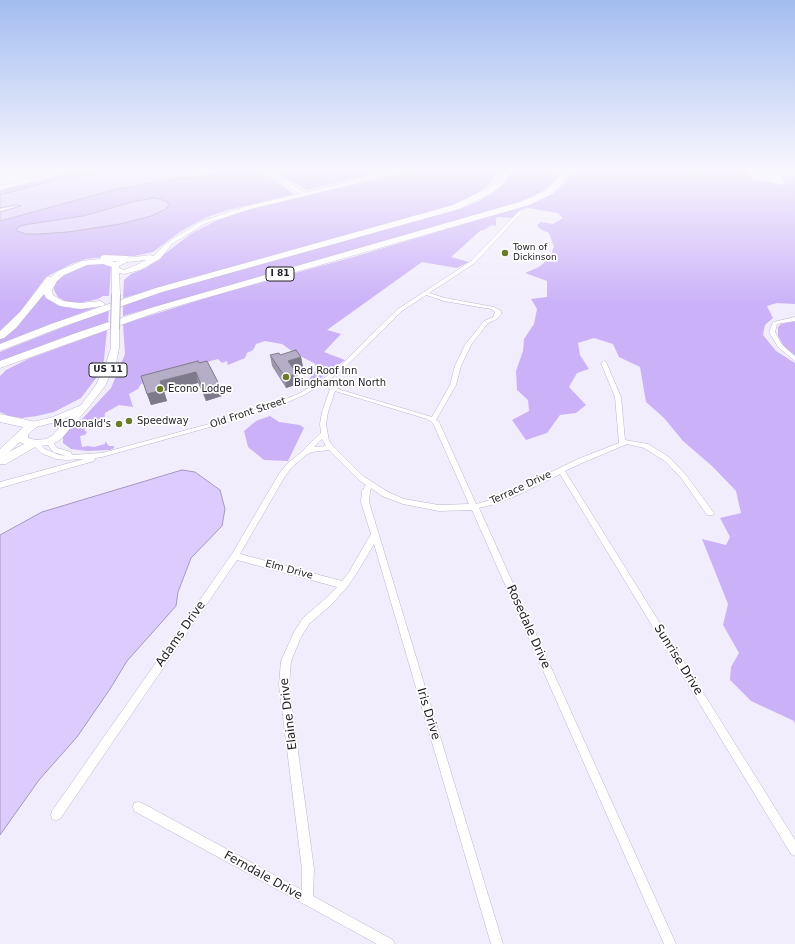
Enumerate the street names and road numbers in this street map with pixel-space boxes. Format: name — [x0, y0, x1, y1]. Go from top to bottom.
road number: I 81 — [266, 267, 294, 281]
road number: US 11 — [89, 363, 127, 377]
street label: Old Front Street — [209, 395, 287, 431]
street label: Terrace Drive — [488, 469, 554, 507]
street label: Elm Drive — [264, 558, 314, 582]
street label: Rosedale Drive — [503, 583, 553, 671]
street label: Adams Drive — [153, 598, 209, 670]
street label: Sunrise Drive — [651, 622, 705, 698]
street label: Elaine Drive — [277, 677, 301, 751]
street label: Iris Drive — [413, 686, 443, 742]
street label: Ferndale Drive — [221, 849, 305, 903]

